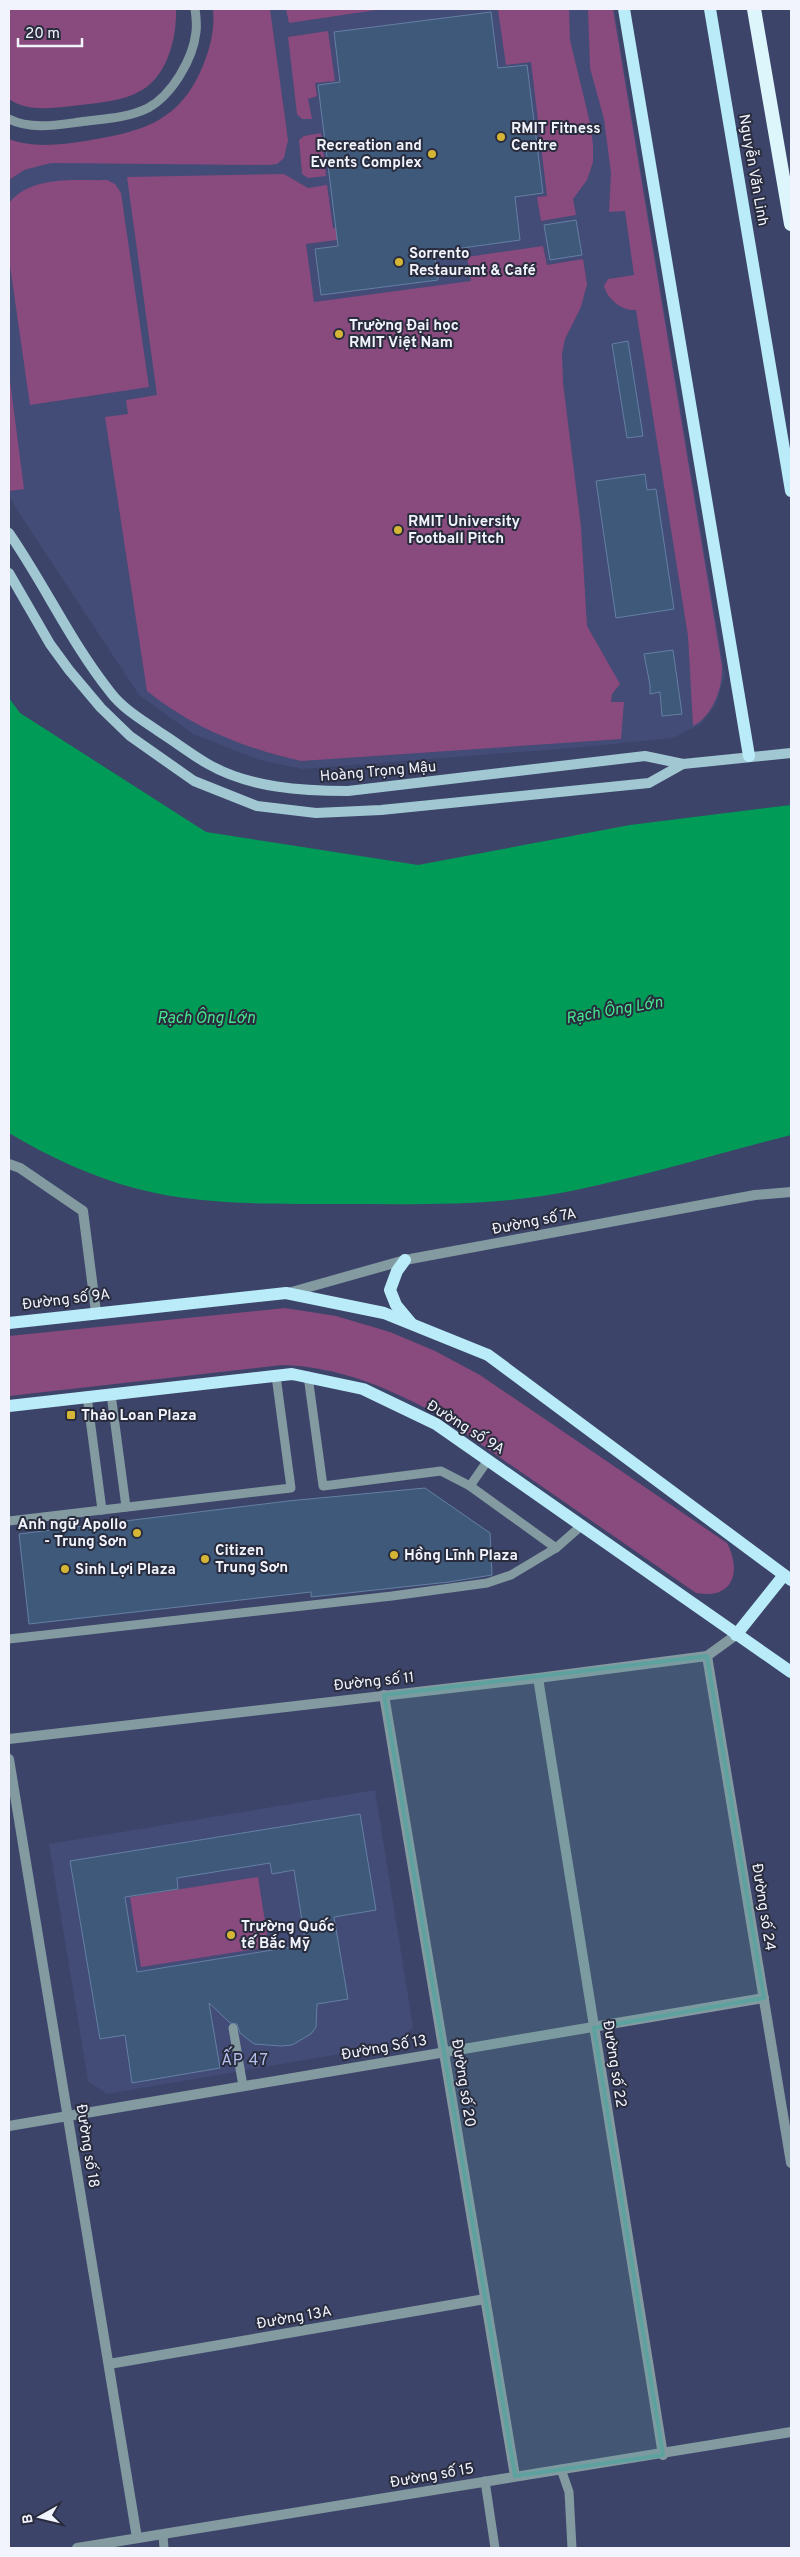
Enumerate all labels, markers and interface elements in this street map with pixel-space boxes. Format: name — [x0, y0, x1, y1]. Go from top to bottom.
scale bar — [18, 15, 81, 47]
text: 20 m — [25, 25, 60, 44]
street label: Nguyễn Văn Linh — [733, 112, 774, 228]
place label: RMIT Fitness Centre — [511, 120, 601, 156]
marker: RMIT Fitness Centre — [495, 131, 507, 143]
place label: Recreation and Events Complex — [311, 137, 422, 173]
marker: Recreation and Events Complex — [426, 148, 438, 160]
place label: Sorrento Restaurant & Café — [409, 245, 536, 281]
marker: Sorrento Restaurant & Café — [393, 256, 405, 268]
place label: Trường Đại học RMIT Việt Nam — [349, 317, 459, 353]
marker: Trường Đại học RMIT Việt Nam — [333, 328, 345, 340]
place label: RMIT University Football Pitch — [408, 513, 520, 549]
marker: RMIT University Football Pitch — [392, 524, 404, 536]
street label: Hoàng Trọng Mậu — [319, 758, 437, 787]
water label: Rạch Ông Lớn — [564, 991, 665, 1029]
water label: Rạch Ông Lớn — [157, 1007, 255, 1029]
street label: Đường số 7A — [490, 1204, 578, 1240]
street label: Đường số 9A — [21, 1285, 111, 1315]
street label: Đường số 9A — [423, 1396, 508, 1460]
place label: Thảo Loan Plaza — [81, 1407, 197, 1426]
marker: Thảo Loan Plaza — [65, 1409, 77, 1421]
place label: Anh ngữ Apollo - Trung Sơn — [18, 1516, 127, 1552]
marker: Anh ngữ Apollo - Trung Sơn — [131, 1527, 143, 1539]
place label: Citizen Trung Sơn — [215, 1542, 288, 1578]
place label: Hồng Lĩnh Plaza — [404, 1546, 518, 1566]
marker: Hồng Lĩnh Plaza — [388, 1549, 400, 1561]
marker: Citizen Trung Sơn — [199, 1553, 211, 1565]
place label: Sinh Lợi Plaza — [75, 1561, 176, 1580]
marker: Sinh Lợi Plaza — [59, 1563, 71, 1575]
street label: Đường số 11 — [333, 1668, 416, 1696]
street label: Đường số 24 — [746, 1862, 780, 1952]
place label: Trường Quốc tế Bắc Mỹ — [241, 1917, 335, 1954]
marker: Trường Quốc tế Bắc Mỹ — [225, 1929, 237, 1941]
street label: Đường số 22 — [597, 2019, 631, 2109]
street label: Đường Số 13 — [340, 2031, 429, 2065]
street label: Đường số 20 — [446, 2038, 480, 2129]
district label: ẤP 47 — [221, 2046, 269, 2071]
street label: Đường số 18 — [71, 2103, 104, 2190]
street label: Đường 13A — [255, 2303, 333, 2334]
street label: Đường số 15 — [389, 2459, 476, 2493]
north arrow — [15, 2492, 65, 2542]
text: B — [20, 2513, 38, 2525]

